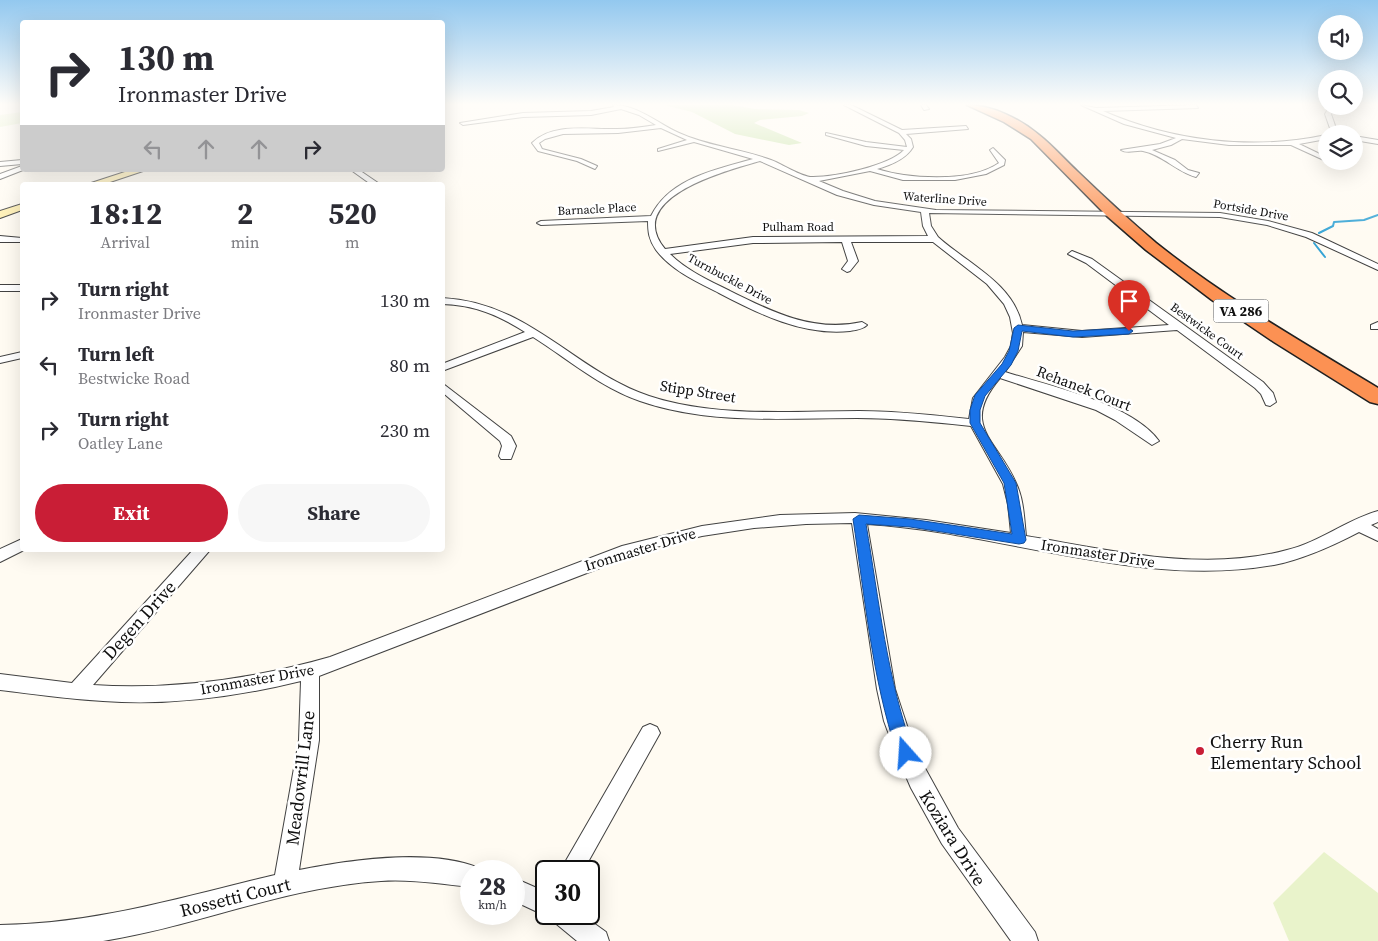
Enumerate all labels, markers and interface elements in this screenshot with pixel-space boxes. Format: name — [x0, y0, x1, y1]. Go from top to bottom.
map controls — [1318, 15, 1363, 170]
button: sound — [1318, 15, 1363, 60]
text: 130 m — [118, 34, 214, 82]
icon: right — [35, 40, 100, 105]
button: search — [1318, 70, 1363, 115]
text: Ironmaster Drive — [118, 79, 287, 109]
button: layers — [1318, 125, 1363, 170]
icon: left — [139, 135, 167, 163]
icon: ahead — [192, 135, 220, 163]
icon: ahead — [245, 135, 273, 163]
icon: right — [298, 135, 326, 163]
street label: Waterline Drive — [903, 188, 987, 210]
text: 18:12 — [88, 193, 162, 234]
text: 2 — [237, 193, 253, 234]
text: 520 — [328, 193, 377, 234]
street label: Portside Drive — [1212, 196, 1290, 224]
street label: Barnacle Place — [557, 199, 637, 219]
street label: Pulham Road — [762, 219, 834, 235]
text: Arrival — [101, 231, 150, 253]
text: min — [231, 231, 260, 253]
text: m — [345, 231, 359, 253]
street label: Turnbuckle Drive — [685, 250, 775, 308]
text: Turn right — [78, 276, 169, 302]
pin — [1108, 280, 1150, 331]
icon: right — [35, 286, 63, 314]
text: 130 m — [380, 287, 430, 313]
icon: arrive — [1115, 287, 1143, 315]
street label: Bestwicke Court — [1167, 299, 1247, 363]
road number: VA 286 — [1214, 300, 1268, 322]
text: Ironmaster Drive — [78, 302, 201, 324]
text: Turn left — [78, 341, 154, 367]
icon: left — [35, 351, 63, 379]
text: 80 m — [389, 352, 430, 378]
street label: Rehanek Court — [1034, 360, 1134, 416]
text: Bestwicke Road — [78, 367, 190, 389]
street label: Stipp Street — [659, 375, 737, 407]
text: Turn right — [78, 406, 169, 432]
icon: right — [35, 416, 63, 444]
text: 230 m — [380, 417, 430, 443]
text: Oatley Lane — [78, 432, 163, 454]
button: Exit — [35, 484, 228, 542]
button: Share — [238, 484, 430, 542]
street label: Ironmaster Drive — [582, 522, 699, 576]
street label: Ironmaster Drive — [1039, 534, 1157, 572]
street label: Degen Drive — [97, 575, 181, 665]
street label: Ironmaster Drive — [198, 659, 316, 699]
street label: Meadowrill Lane — [279, 709, 321, 847]
position arrow — [879, 726, 931, 778]
place label: Cherry Run Elementary School — [1210, 729, 1361, 775]
marker: Cherry Run Elementary School — [1194, 745, 1206, 757]
street label: Koziara Drive — [914, 785, 992, 891]
speed limit sign: 30 — [535, 860, 600, 925]
text: 28 — [479, 869, 506, 903]
street label: Rossetti Court — [177, 871, 293, 923]
text: km/h — [478, 897, 507, 913]

